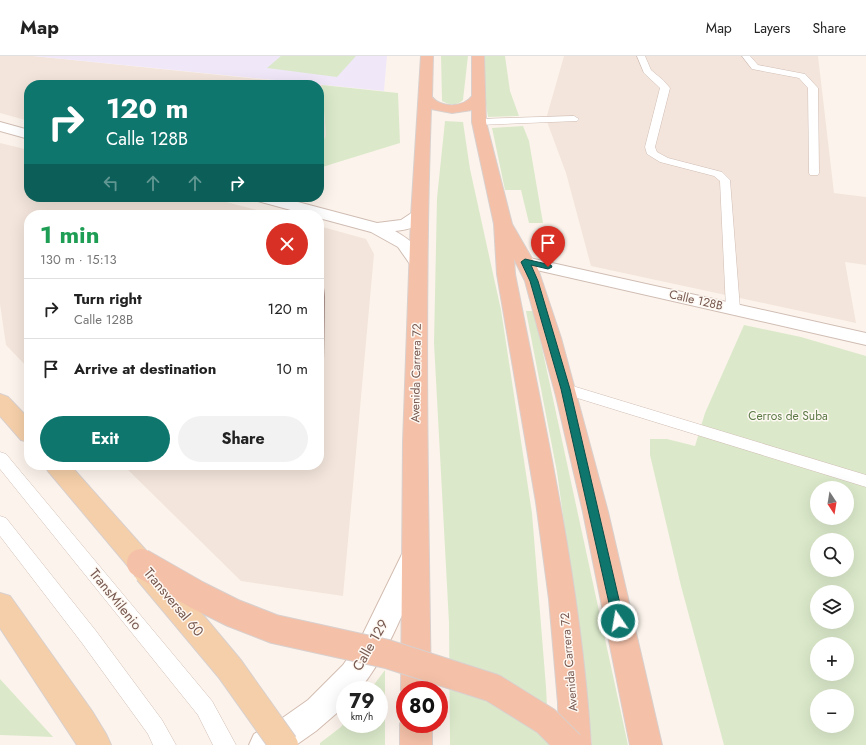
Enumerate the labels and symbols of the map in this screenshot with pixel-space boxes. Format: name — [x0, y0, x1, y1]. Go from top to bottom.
pin — [531, 226, 565, 267]
street label: Calle 128B — [667, 285, 725, 315]
street label: Avenida Carrera 72 — [406, 323, 426, 423]
park label: Cerros de Suba — [748, 407, 828, 425]
north arrow — [810, 481, 854, 525]
street label: Transversal 60 — [139, 563, 209, 641]
street label: TransMilenio — [85, 564, 147, 634]
position arrow — [597, 600, 639, 642]
street label: Avenida Carrera 72 — [556, 612, 582, 712]
street label: Calle 129 — [347, 616, 393, 674]
speed limit sign: 80 — [396, 681, 448, 733]

